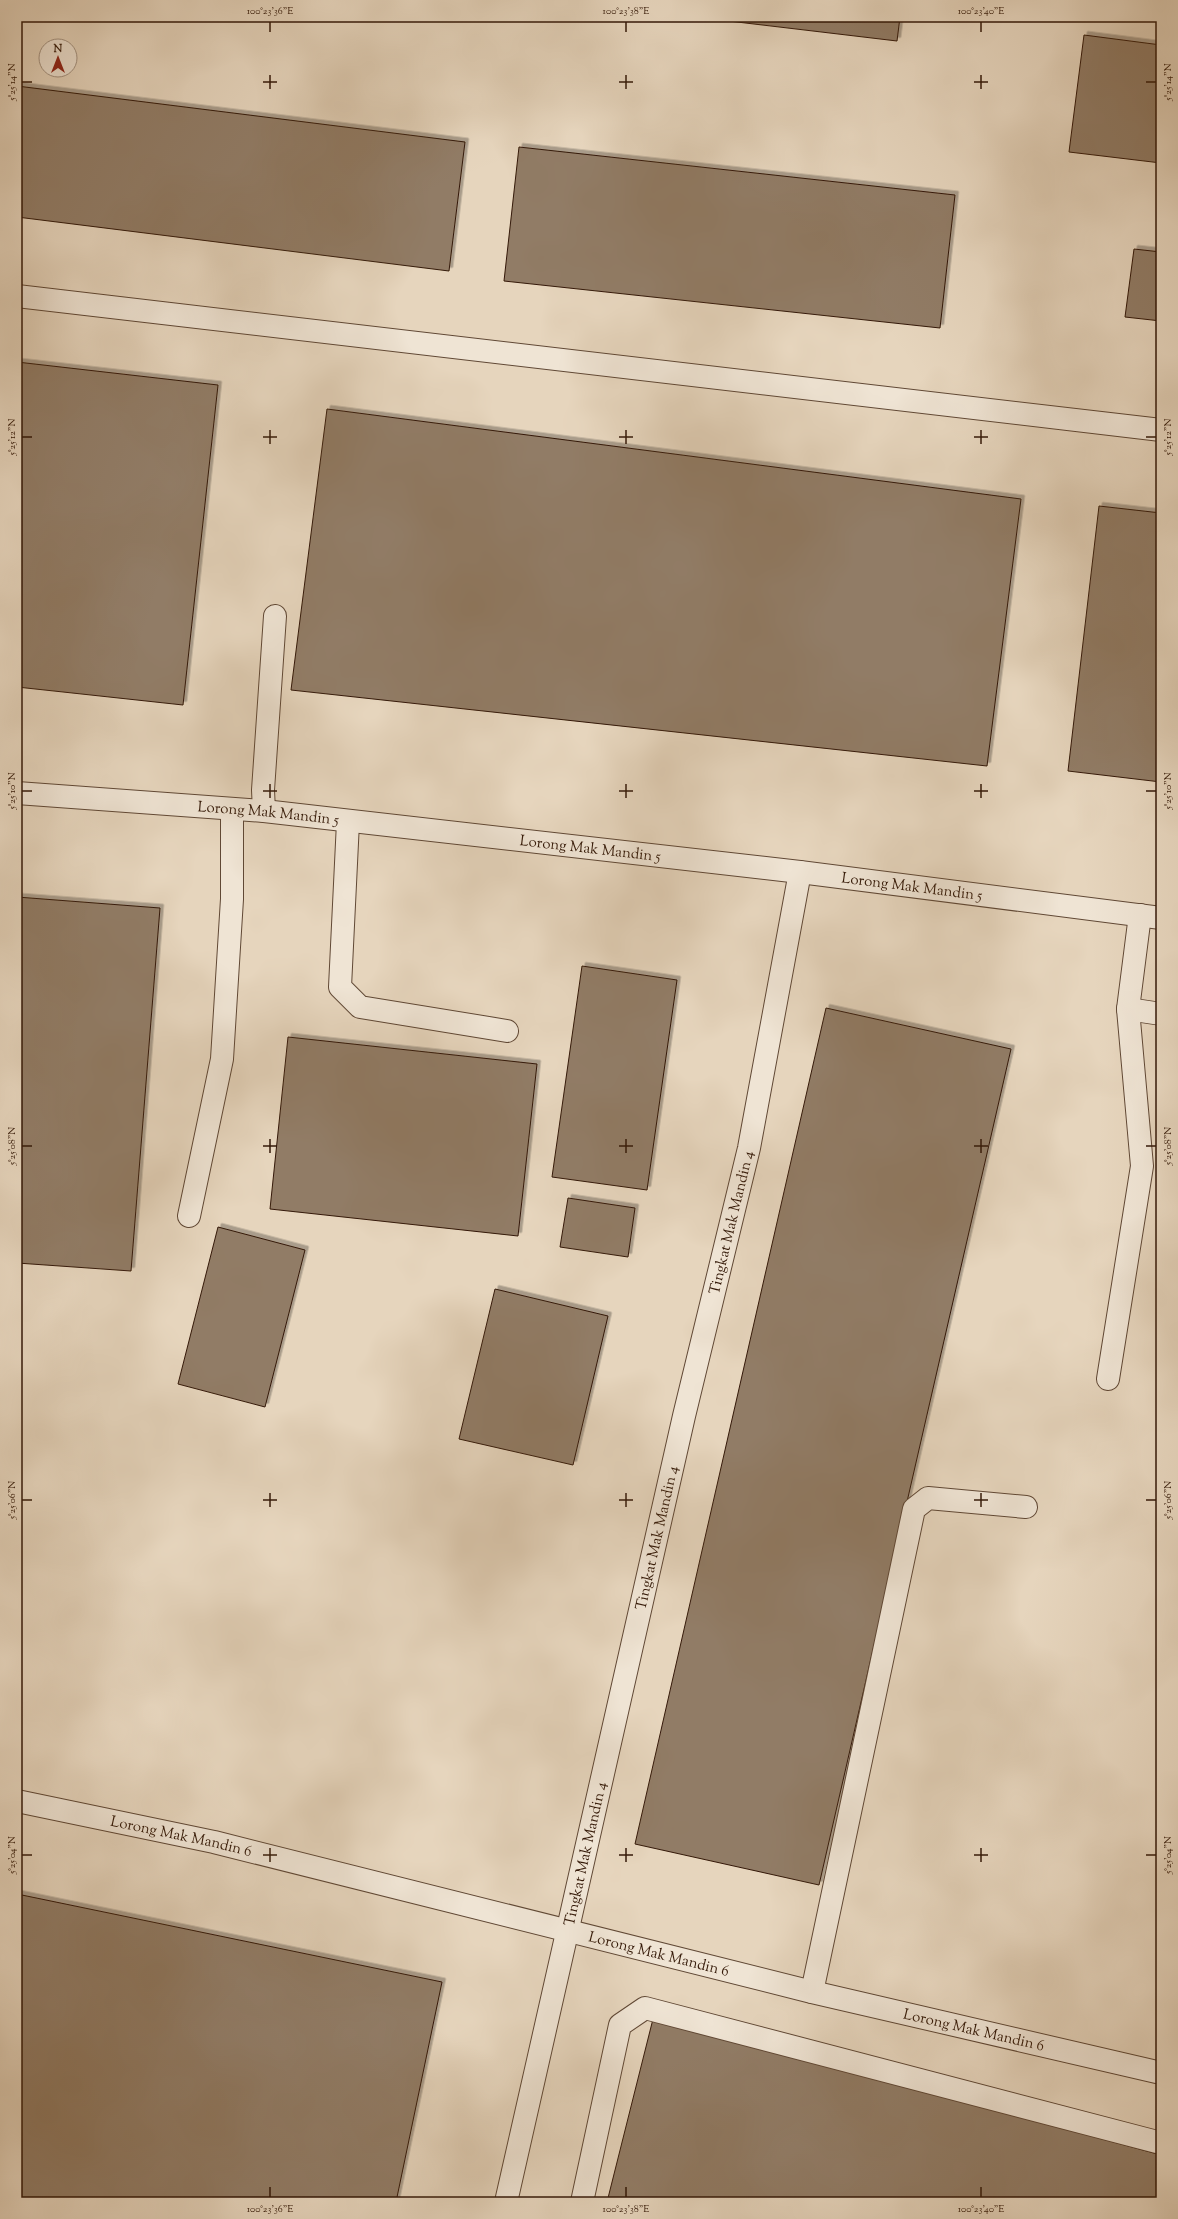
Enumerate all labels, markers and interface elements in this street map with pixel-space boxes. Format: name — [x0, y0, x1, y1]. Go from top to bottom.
text: 100°23'36"E — [247, 4, 293, 19]
text: 100°23'38"E — [603, 4, 649, 19]
text: 100°23'40"E — [958, 4, 1004, 19]
north arrow — [38, 38, 78, 78]
text: N — [53, 41, 63, 57]
text: 5°25'14"N — [5, 63, 20, 102]
text: 5°25'14"N — [1161, 63, 1176, 102]
text: 5°25'12"N — [5, 419, 20, 456]
text: 5°25'12"N — [1161, 419, 1176, 456]
text: 5°25'10"N — [5, 772, 20, 811]
text: 5°25'10"N — [1161, 772, 1176, 811]
street label: Lorong Mak Mandin 5 — [197, 797, 340, 831]
street label: Lorong Mak Mandin 5 — [518, 831, 662, 868]
street label: Lorong Mak Mandin 5 — [840, 868, 983, 907]
text: 5°25'08"N — [5, 1127, 20, 1166]
text: 5°25'08"N — [1161, 1127, 1176, 1166]
street label: Tingkat Mak Mandin 4 — [705, 1148, 760, 1297]
street label: Tingkat Mak Mandin 4 — [631, 1464, 684, 1612]
text: 5°25'06"N — [5, 1481, 20, 1520]
text: 5°25'06"N — [1161, 1481, 1176, 1520]
street label: Tingkat Mak Mandin 4 — [560, 1780, 613, 1928]
street label: Lorong Mak Mandin 6 — [108, 1812, 254, 1863]
text: 5°25'04"N — [5, 1836, 20, 1875]
text: 5°25'04"N — [1161, 1836, 1176, 1875]
street label: Lorong Mak Mandin 6 — [586, 1927, 731, 1983]
street label: Lorong Mak Mandin 6 — [901, 2005, 1046, 2058]
text: 100°23'36"E — [247, 2202, 293, 2217]
text: 100°23'38"E — [603, 2202, 649, 2217]
text: 100°23'40"E — [958, 2202, 1004, 2217]

